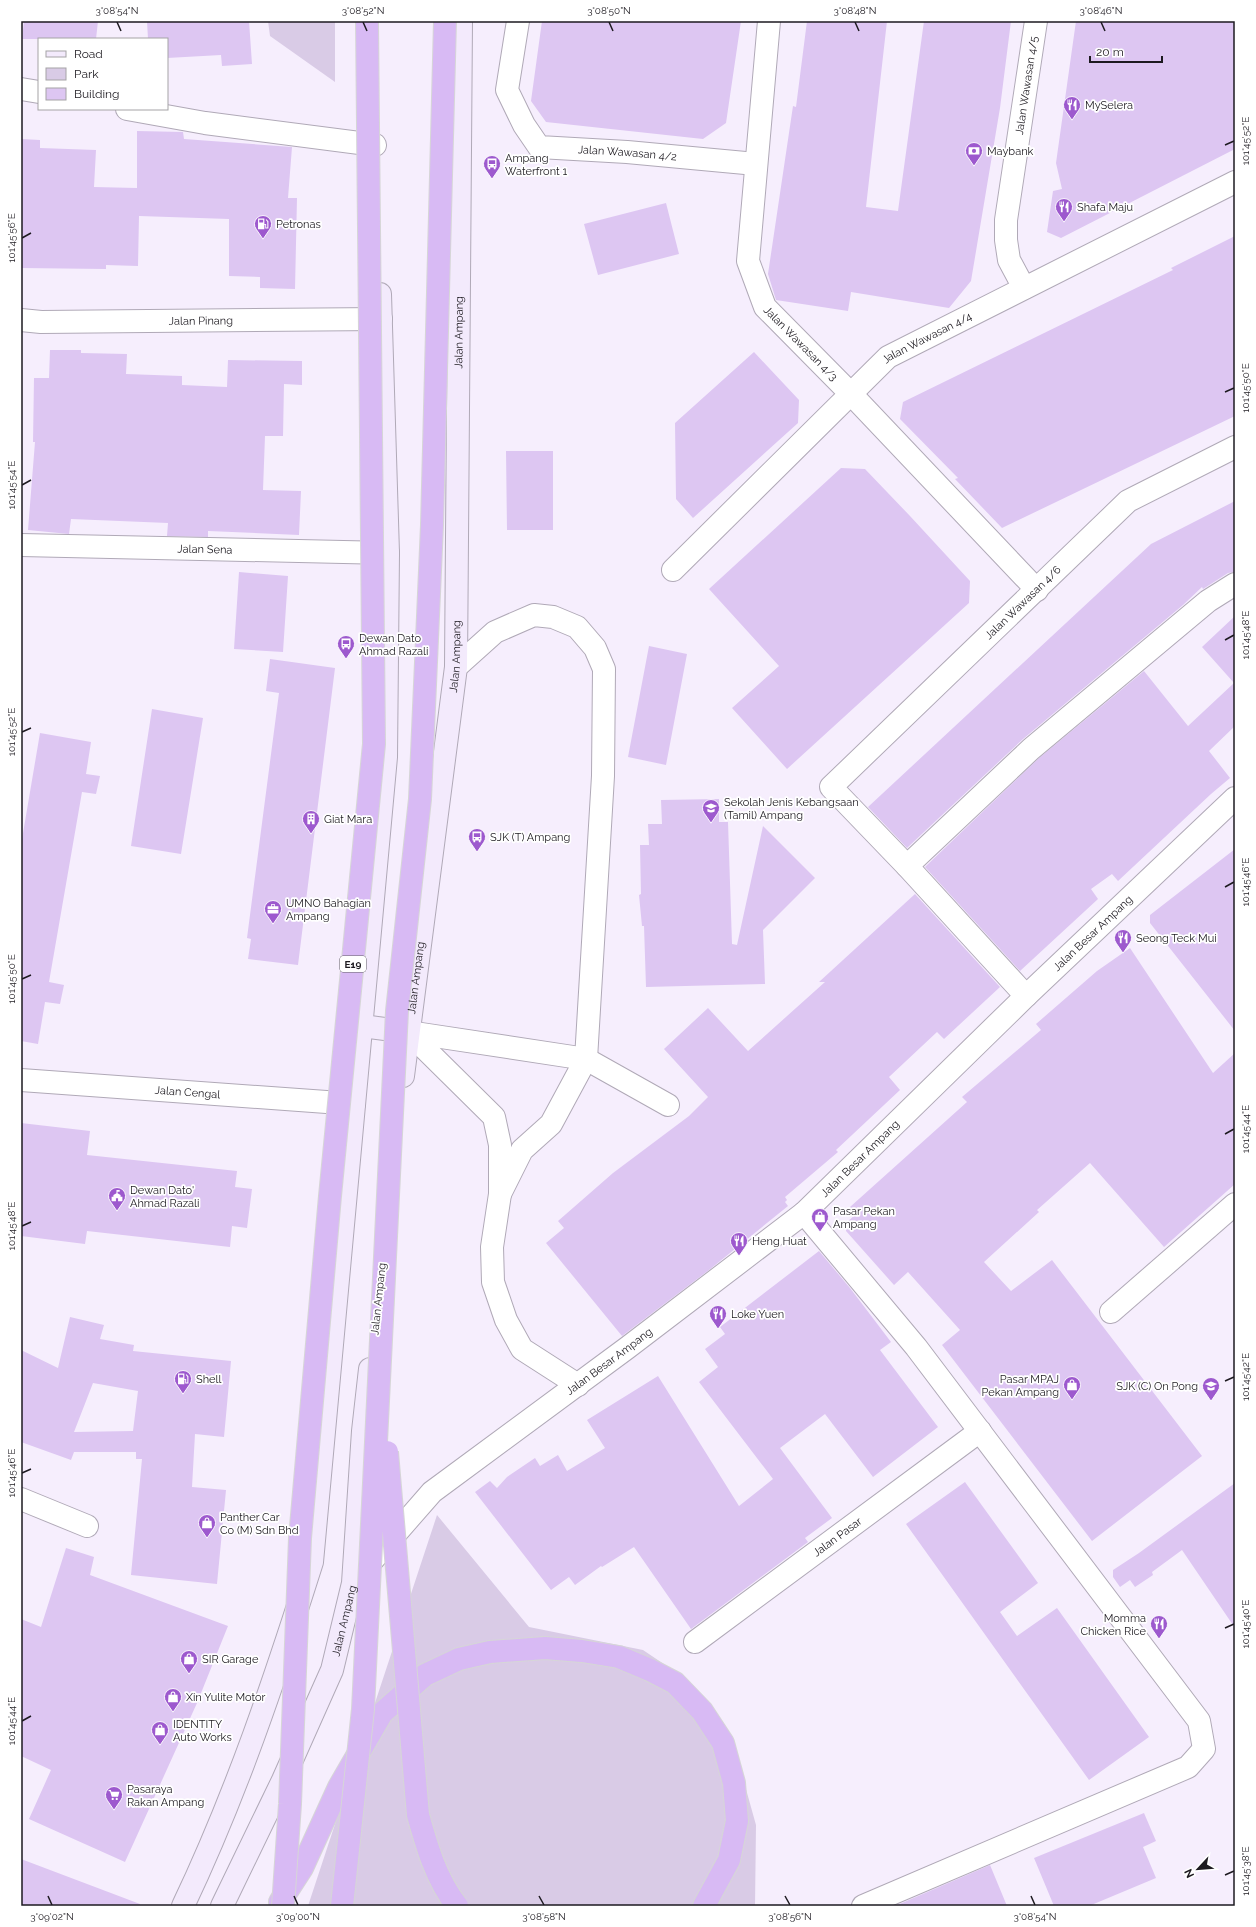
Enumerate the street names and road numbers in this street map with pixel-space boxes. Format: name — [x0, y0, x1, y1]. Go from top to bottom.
street label: Jalan Wawasan 4/5 — [1013, 35, 1041, 136]
street label: Jalan Wawasan 4/2 — [577, 143, 678, 164]
street label: Jalan Ampang — [452, 296, 466, 369]
street label: Jalan Wawasan 4/3 — [761, 304, 840, 384]
street label: Jalan Wawasan 4/4 — [879, 310, 974, 366]
street label: Jalan Pinang — [169, 314, 233, 328]
street label: Jalan Sena — [177, 542, 233, 557]
street label: Jalan Wawasan 4/6 — [982, 563, 1064, 642]
street label: Jalan Ampang — [447, 620, 463, 693]
street label: Jalan Besar Ampang — [1051, 893, 1135, 974]
street label: Jalan Ampang — [405, 941, 427, 1015]
road number: E19 — [340, 956, 366, 972]
street label: Jalan Cengal — [154, 1084, 221, 1101]
street label: Jalan Besar Ampang — [818, 1118, 902, 1200]
street label: Jalan Ampang — [368, 1262, 389, 1336]
street label: Jalan Besar Ampang — [564, 1325, 655, 1398]
street label: Jalan Pasar — [811, 1515, 865, 1559]
street label: Jalan Ampang — [330, 1584, 359, 1658]

